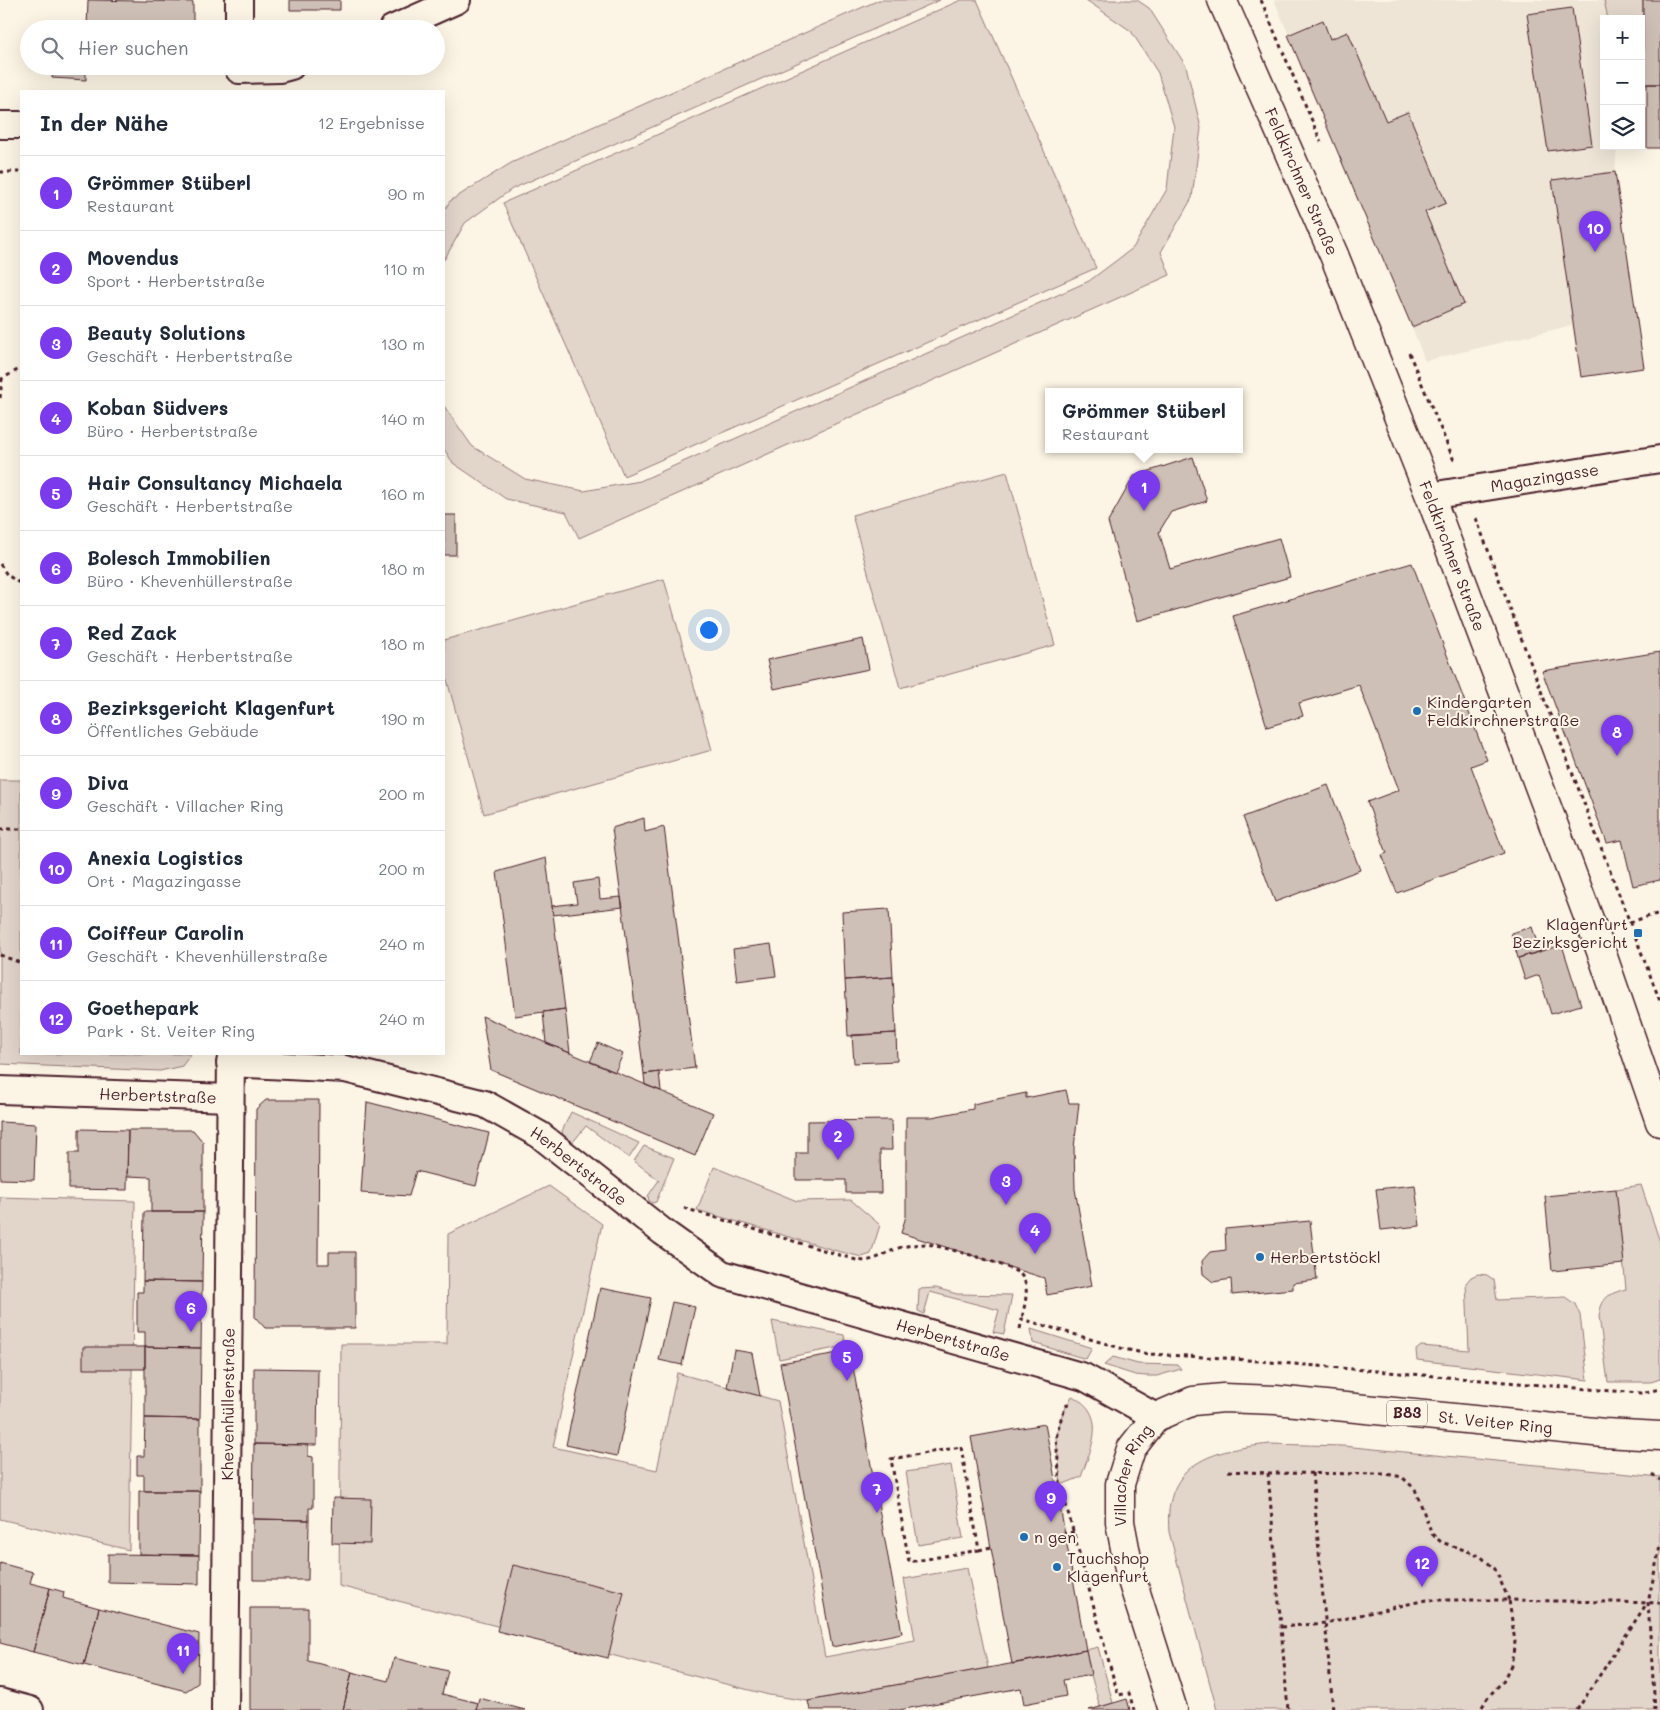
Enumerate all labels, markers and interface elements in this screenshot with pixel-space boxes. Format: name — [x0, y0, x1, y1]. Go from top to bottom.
map controls — [1600, 15, 1645, 150]
button: + — [1600, 15, 1645, 60]
search box — [20, 20, 445, 75]
icon: search — [38, 34, 66, 62]
text: Hier suchen — [78, 35, 189, 60]
button: − — [1600, 60, 1645, 105]
street label: Feldkirchner Straße — [1260, 104, 1344, 258]
button: layers — [1600, 105, 1645, 150]
text: In der Nähe — [40, 109, 168, 136]
text: 12 Ergebnisse — [318, 112, 425, 133]
text: Grömmer Stüberl — [87, 170, 251, 195]
text: 1 — [52, 183, 60, 204]
text: 90 m — [388, 183, 425, 204]
text: Restaurant — [87, 195, 175, 216]
pin: 10 — [1579, 211, 1611, 252]
text: Movendus — [87, 245, 179, 270]
text: 2 — [52, 258, 60, 279]
text: 110 m — [383, 258, 425, 279]
text: Sport · Herbertstraße — [87, 270, 265, 291]
text: Beauty Solutions — [87, 320, 246, 345]
text: 3 — [51, 333, 61, 354]
text: 130 m — [381, 333, 425, 354]
text: Geschäft · Herbertstraße — [87, 345, 293, 366]
popup — [1045, 388, 1243, 453]
text: Koban Südvers — [87, 395, 228, 420]
text: Grömmer Stüberl — [1062, 398, 1226, 423]
text: 4 — [51, 408, 61, 429]
text: 140 m — [381, 408, 425, 429]
text: Büro · Herbertstraße — [87, 420, 258, 441]
text: Restaurant — [1062, 423, 1150, 444]
street label: Magazingasse — [1489, 458, 1600, 496]
text: Hair Consultancy Michaela — [87, 470, 343, 495]
pin: 1 — [1128, 470, 1160, 511]
street label: Feldkirchner Straße — [1415, 478, 1491, 634]
text: 5 — [51, 483, 61, 504]
text: 160 m — [380, 483, 425, 504]
text: Geschäft · Herbertstraße — [87, 495, 293, 516]
text: Bolesch Immobilien — [87, 545, 270, 570]
text: 6 — [51, 558, 61, 579]
text: 180 m — [380, 558, 425, 579]
text: Büro · Khevenhüllerstraße — [87, 570, 293, 591]
your location — [696, 617, 722, 643]
text: Red Zack — [87, 620, 177, 645]
text: 7 — [52, 633, 60, 654]
text: 180 m — [380, 633, 425, 654]
text: Geschäft · Herbertstraße — [87, 645, 293, 666]
place label: Kindergarten Feldkirchnerstraße — [1427, 691, 1580, 730]
text: Bezirksgericht Klagenfurt — [87, 695, 335, 720]
marker: Kindergarten Feldkirchnerstraße — [1411, 705, 1423, 717]
text: 8 — [51, 708, 61, 729]
text: 190 m — [381, 708, 425, 729]
pin: 8 — [1601, 715, 1633, 756]
text: Öffentliches Gebäude — [87, 720, 259, 741]
text: Diva — [87, 770, 129, 795]
text: 9 — [51, 783, 61, 804]
text: 200 m — [378, 783, 425, 804]
text: Geschäft · Villacher Ring — [87, 795, 283, 816]
text: Anexia Logistics — [87, 845, 243, 870]
text: 10 — [47, 858, 65, 879]
text: 200 m — [378, 858, 425, 879]
text: Ort · Magazingasse — [87, 870, 241, 891]
place label: Klagenfurt Bezirksgericht — [1512, 913, 1628, 952]
text: Coiffeur Carolin — [87, 920, 244, 945]
marker: Klagenfurt Bezirksgericht — [1632, 927, 1644, 939]
text: 11 — [49, 933, 63, 954]
text: 240 m — [379, 933, 425, 954]
text: Geschäft · Khevenhüllerstraße — [87, 945, 328, 966]
text: Goethepark — [87, 995, 199, 1020]
text: 12 — [48, 1008, 64, 1029]
text: 240 m — [379, 1008, 425, 1029]
text: Park · St. Veiter Ring — [87, 1020, 255, 1041]
street label: Herbertstraße — [99, 1082, 217, 1108]
pin: 2 — [822, 1119, 854, 1160]
street label: Herbertstraße — [527, 1121, 632, 1210]
pin: 3 — [990, 1164, 1022, 1205]
pin: 4 — [1019, 1213, 1051, 1254]
place label: Herbertstöckl — [1270, 1246, 1381, 1267]
marker: Herbertstöckl — [1254, 1251, 1266, 1263]
pin: 6 — [175, 1291, 207, 1332]
street label: Herbertstraße — [894, 1313, 1013, 1365]
street label: Khevenhüllerstraße — [216, 1328, 238, 1480]
pin: 5 — [831, 1340, 863, 1381]
road number: B83 — [1387, 1400, 1427, 1426]
street label: St. Veiter Ring — [1438, 1405, 1554, 1438]
street label: Villacher Ring — [1109, 1420, 1157, 1527]
pin: 7 — [861, 1472, 893, 1513]
pin: 9 — [1035, 1481, 1067, 1522]
place label: n gen — [1034, 1526, 1076, 1547]
marker: n gen — [1018, 1531, 1030, 1543]
pin: 12 — [1406, 1546, 1438, 1587]
place label: Tauchshop Klagenfurt — [1067, 1547, 1149, 1586]
marker: Tauchshop Klagenfurt — [1051, 1561, 1063, 1573]
pin: 11 — [167, 1633, 199, 1674]

